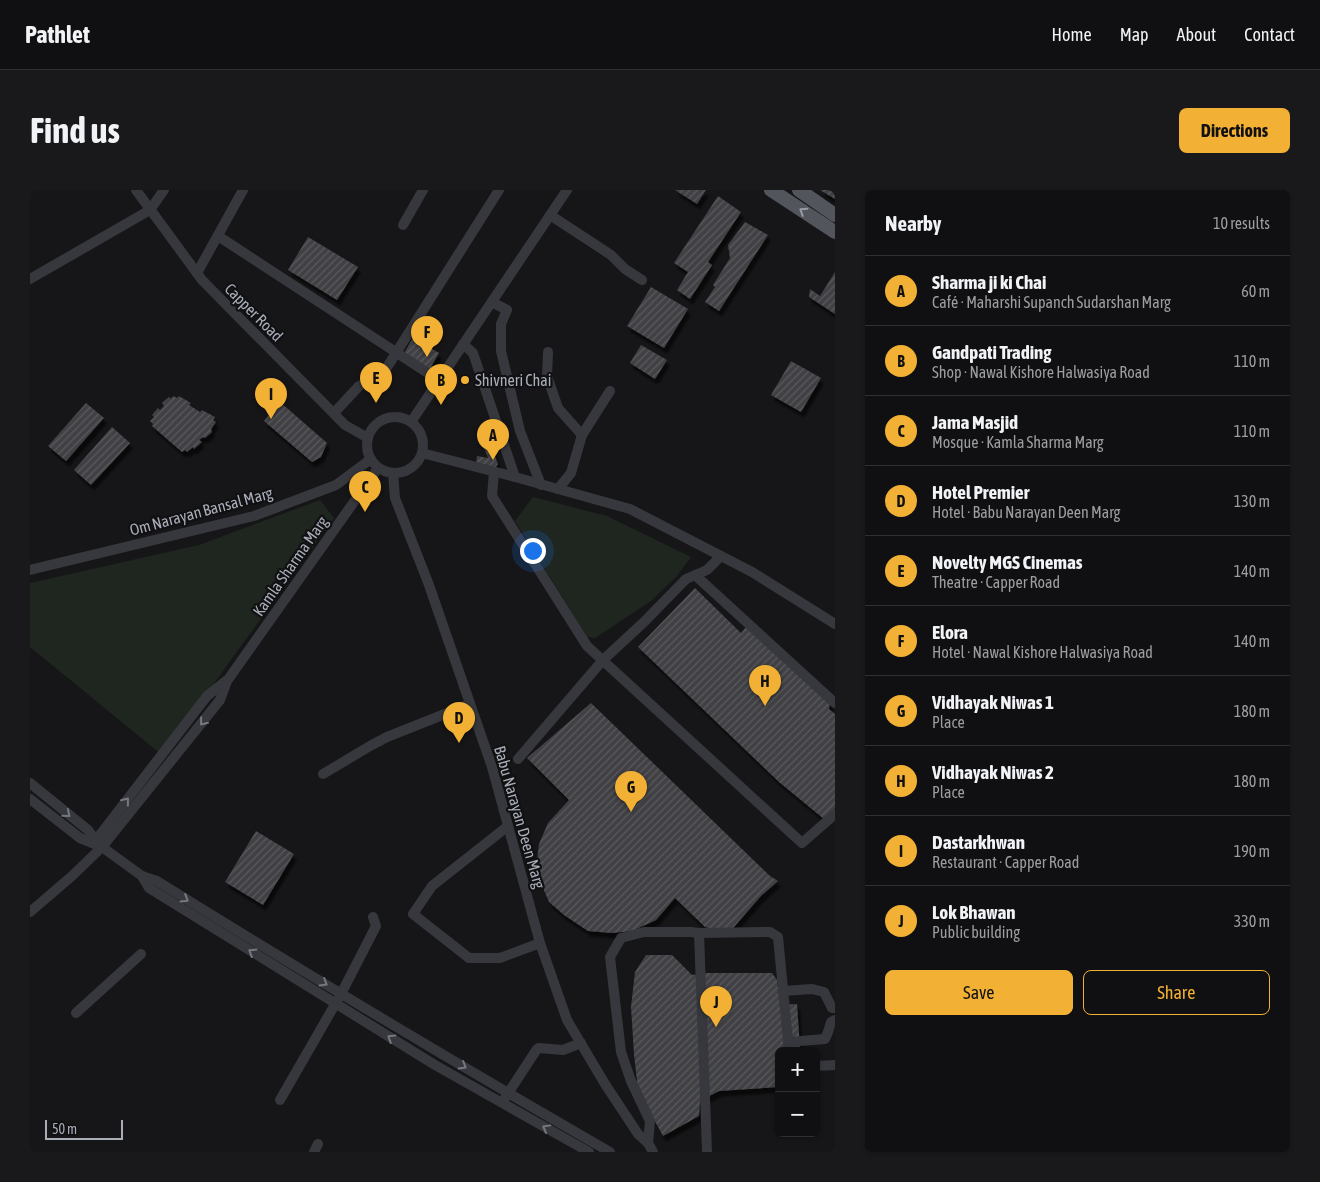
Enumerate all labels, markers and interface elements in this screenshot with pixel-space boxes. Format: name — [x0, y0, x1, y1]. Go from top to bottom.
text: Pathlet — [25, 21, 90, 48]
text: Home — [1052, 24, 1092, 45]
text: Map — [1120, 24, 1149, 45]
text: About — [1177, 24, 1216, 45]
text: Contact — [1244, 24, 1295, 45]
button: Directions — [1179, 108, 1290, 153]
text: Find us — [30, 110, 120, 150]
one-way arrow — [799, 208, 809, 217]
text: Nearby — [885, 211, 941, 235]
text: 10 results — [1213, 214, 1270, 232]
text: Sharma ji ki Chai — [932, 271, 1046, 293]
street label: Capper Road — [221, 279, 287, 345]
text: A — [897, 282, 905, 300]
text: 60 m — [1241, 282, 1270, 300]
text: Café · Maharshi Supanch Sudarshan Marg — [932, 293, 1171, 311]
pin: F — [411, 316, 443, 357]
text: Gandpati Trading — [932, 341, 1051, 363]
text: B — [897, 352, 905, 370]
text: 110 m — [1234, 352, 1270, 370]
pin: E — [360, 362, 392, 403]
text: Shop · Nawal Kishore Halwasiya Road — [932, 363, 1150, 381]
pin: B — [425, 364, 457, 405]
place label: Shivneri Chai — [475, 371, 551, 389]
marker: Shivneri Chai — [459, 374, 471, 386]
pin: I — [255, 378, 287, 419]
text: Jama Masjid — [932, 411, 1018, 433]
pin: A — [477, 419, 509, 460]
text: C — [897, 422, 905, 440]
text: 110 m — [1234, 422, 1270, 440]
text: Mosque · Kamla Sharma Marg — [932, 433, 1104, 451]
pin: C — [349, 471, 381, 512]
text: Hotel Premier — [932, 481, 1029, 503]
street label: Om Narayan Bansal Marg — [128, 483, 275, 540]
text: D — [897, 492, 905, 510]
text: 130 m — [1234, 492, 1270, 510]
text: Hotel · Babu Narayan Deen Marg — [932, 503, 1120, 521]
street label: Kamla Sharma Marg — [249, 513, 332, 620]
your location — [520, 538, 546, 564]
text: Novelty MGS Cinemas — [932, 551, 1083, 573]
text: E — [898, 562, 904, 580]
text: 140 m — [1234, 562, 1270, 580]
text: Theatre · Capper Road — [932, 573, 1060, 591]
text: Elora — [932, 621, 968, 643]
text: F — [898, 632, 904, 650]
text: 140 m — [1234, 632, 1270, 650]
text: Hotel · Nawal Kishore Halwasiya Road — [932, 643, 1153, 661]
pin: H — [749, 665, 781, 706]
text: Vidhayak Niwas 1 — [932, 691, 1054, 713]
pin: D — [443, 702, 475, 743]
text: G — [897, 702, 905, 720]
text: 180 m — [1234, 702, 1270, 720]
text: Place — [932, 713, 965, 731]
one-way arrow — [200, 716, 208, 725]
street label: Babu Narayan Deen Marg — [490, 744, 549, 891]
text: Vidhayak Niwas 2 — [932, 761, 1054, 783]
pin: G — [615, 771, 647, 812]
text: H — [896, 772, 906, 790]
text: 180 m — [1234, 772, 1270, 790]
text: Place — [932, 783, 965, 801]
one-way arrow — [120, 798, 128, 807]
one-way arrow — [62, 808, 71, 817]
text: Dastarkhwan — [932, 831, 1025, 853]
text: I — [899, 842, 903, 860]
text: 190 m — [1234, 842, 1270, 860]
text: Restaurant · Capper Road — [932, 853, 1079, 871]
one-way arrow — [179, 892, 188, 902]
text: Lok Bhawan — [932, 901, 1016, 923]
text: J — [898, 912, 904, 930]
text: 330 m — [1234, 912, 1270, 930]
text: Public building — [932, 923, 1020, 941]
one-way arrow — [249, 949, 258, 959]
button: Save — [885, 970, 1073, 1015]
button: Share — [1083, 970, 1270, 1015]
one-way arrow — [318, 977, 327, 987]
pin: J — [700, 986, 732, 1027]
one-way arrow — [387, 1034, 396, 1044]
map controls — [775, 1047, 820, 1137]
button: + — [775, 1047, 820, 1092]
one-way arrow — [458, 1060, 467, 1070]
button: − — [775, 1092, 820, 1137]
scale bar — [45, 1117, 122, 1140]
text: 50 m — [52, 1121, 77, 1137]
one-way arrow — [542, 1125, 551, 1135]

